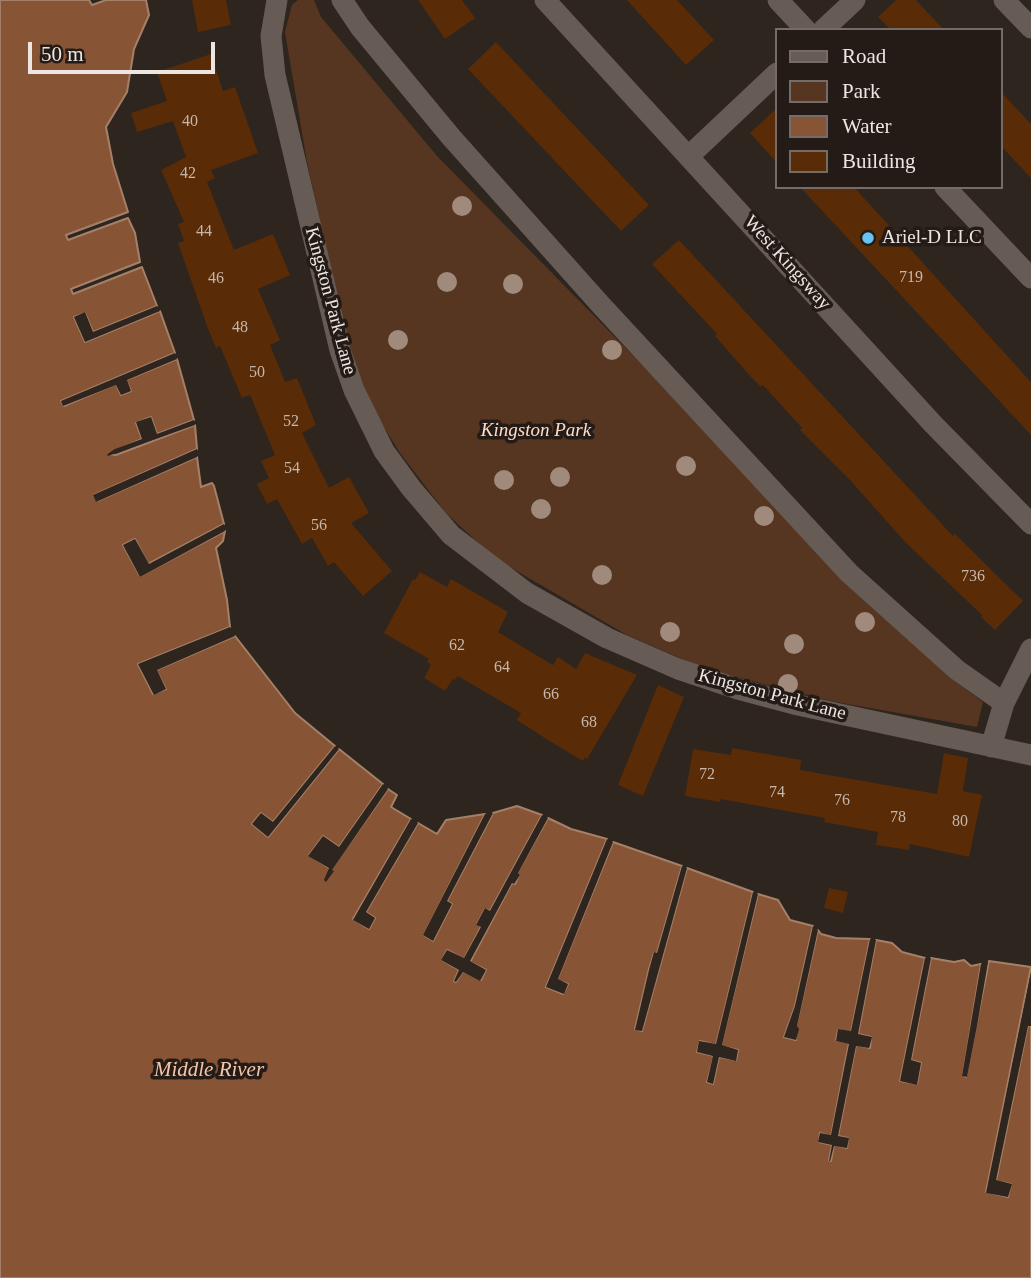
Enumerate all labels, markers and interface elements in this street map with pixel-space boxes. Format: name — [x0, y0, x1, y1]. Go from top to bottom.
scale bar — [32, 28, 219, 72]
legend — [776, 28, 1003, 189]
text: 50 m — [41, 42, 84, 66]
text: Road — [842, 44, 886, 68]
text: Park — [842, 79, 881, 103]
house number: 40 — [182, 112, 198, 132]
text: Water — [842, 114, 892, 138]
text: Building — [842, 149, 916, 173]
house number: 42 — [180, 164, 196, 184]
street label: West Kingsway — [739, 211, 835, 315]
house number: 44 — [196, 222, 212, 242]
street label: Kingston Park Lane — [299, 225, 361, 377]
place label: Ariel-D LLC — [882, 227, 982, 249]
marker: Ariel-D LLC — [860, 230, 876, 246]
house number: 719 — [899, 268, 923, 288]
house number: 46 — [208, 269, 224, 289]
house number: 48 — [232, 318, 248, 338]
house number: 50 — [249, 363, 265, 383]
house number: 52 — [283, 412, 299, 432]
park label: Kingston Park — [481, 420, 591, 442]
house number: 54 — [284, 459, 300, 479]
house number: 56 — [311, 516, 327, 536]
house number: 736 — [961, 567, 985, 587]
house number: 62 — [449, 636, 465, 656]
house number: 64 — [494, 658, 510, 678]
street label: Kingston Park Lane — [696, 664, 848, 726]
house number: 66 — [543, 685, 559, 705]
house number: 68 — [581, 713, 597, 733]
house number: 72 — [699, 765, 715, 785]
house number: 74 — [769, 783, 785, 803]
house number: 76 — [834, 791, 850, 811]
house number: 78 — [890, 808, 906, 828]
house number: 80 — [952, 812, 968, 832]
water label: Middle River — [154, 1057, 264, 1083]

